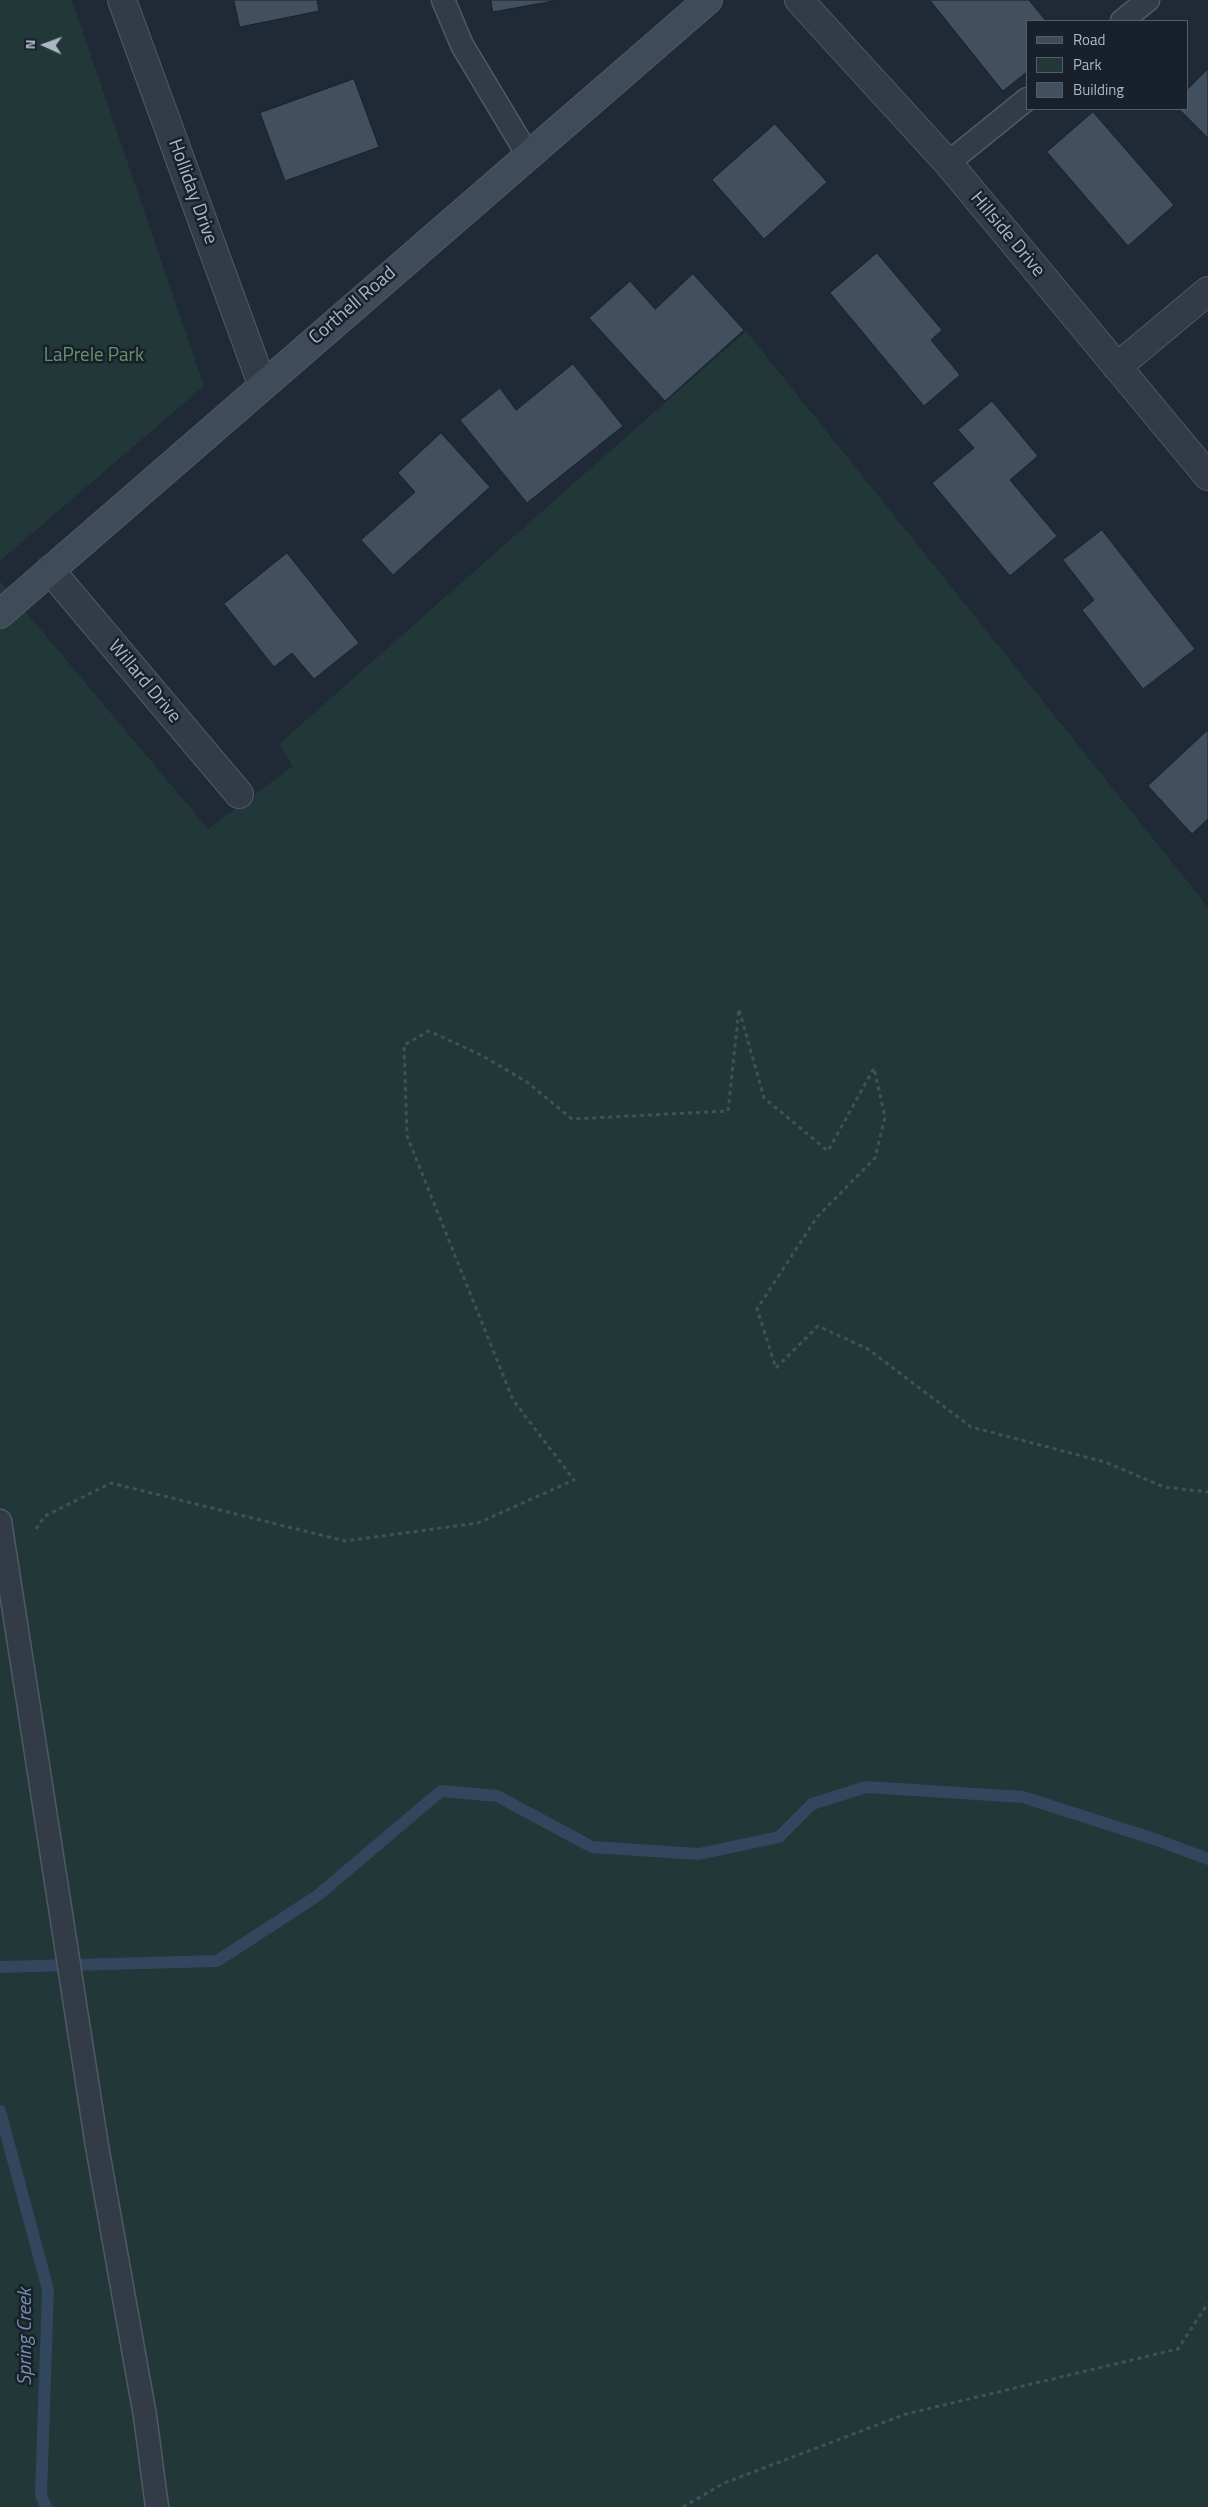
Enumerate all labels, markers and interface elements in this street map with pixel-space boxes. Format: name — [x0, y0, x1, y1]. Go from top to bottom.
north arrow — [20, 20, 70, 70]
legend — [1026, 20, 1188, 110]
text: Road — [1073, 28, 1105, 51]
text: N — [19, 39, 40, 50]
text: Park — [1073, 53, 1102, 76]
text: Building — [1073, 78, 1124, 101]
street label: Holliday Drive — [162, 136, 222, 248]
street label: Hillside Drive — [965, 188, 1049, 282]
street label: Corthell Road — [305, 262, 401, 350]
park label: LaPrele Park — [44, 345, 144, 367]
street label: Willard Drive — [103, 636, 185, 728]
water label: Spring Creek — [14, 2288, 38, 2386]

